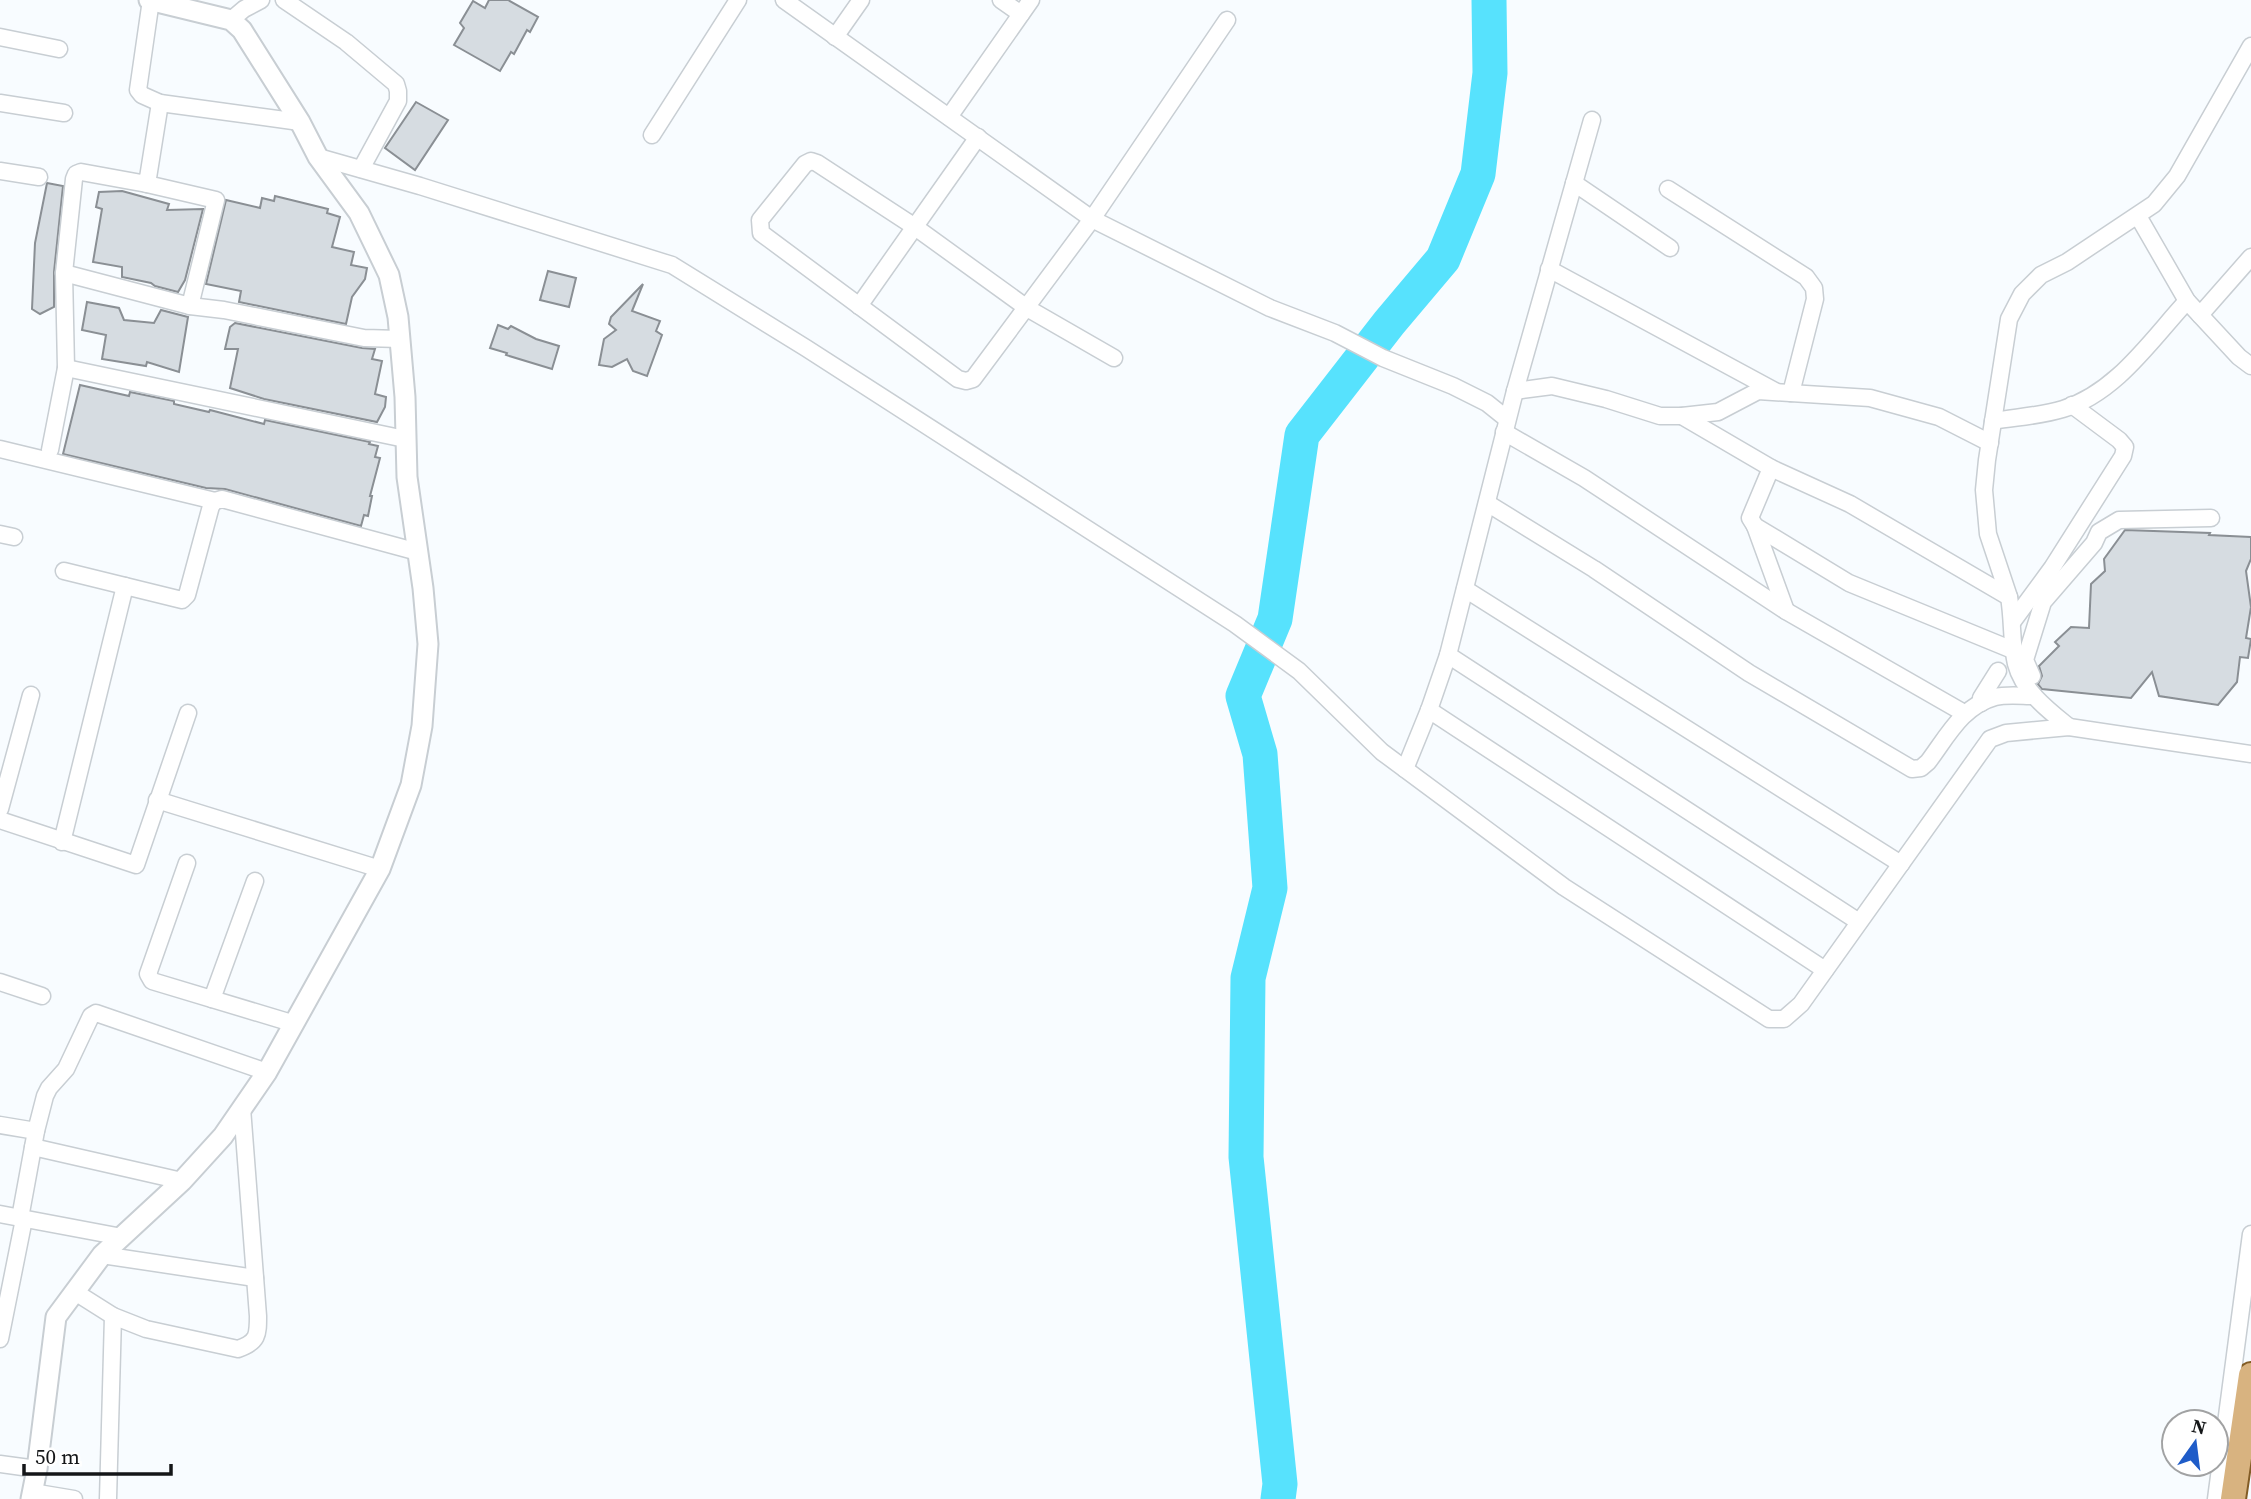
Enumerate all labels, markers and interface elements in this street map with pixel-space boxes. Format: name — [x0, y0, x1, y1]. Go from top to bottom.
north arrow — [2160, 1408, 2230, 1478]
text: N — [2189, 1412, 2209, 1441]
scale bar — [24, 1432, 172, 1476]
text: 50 m — [35, 1442, 80, 1471]

